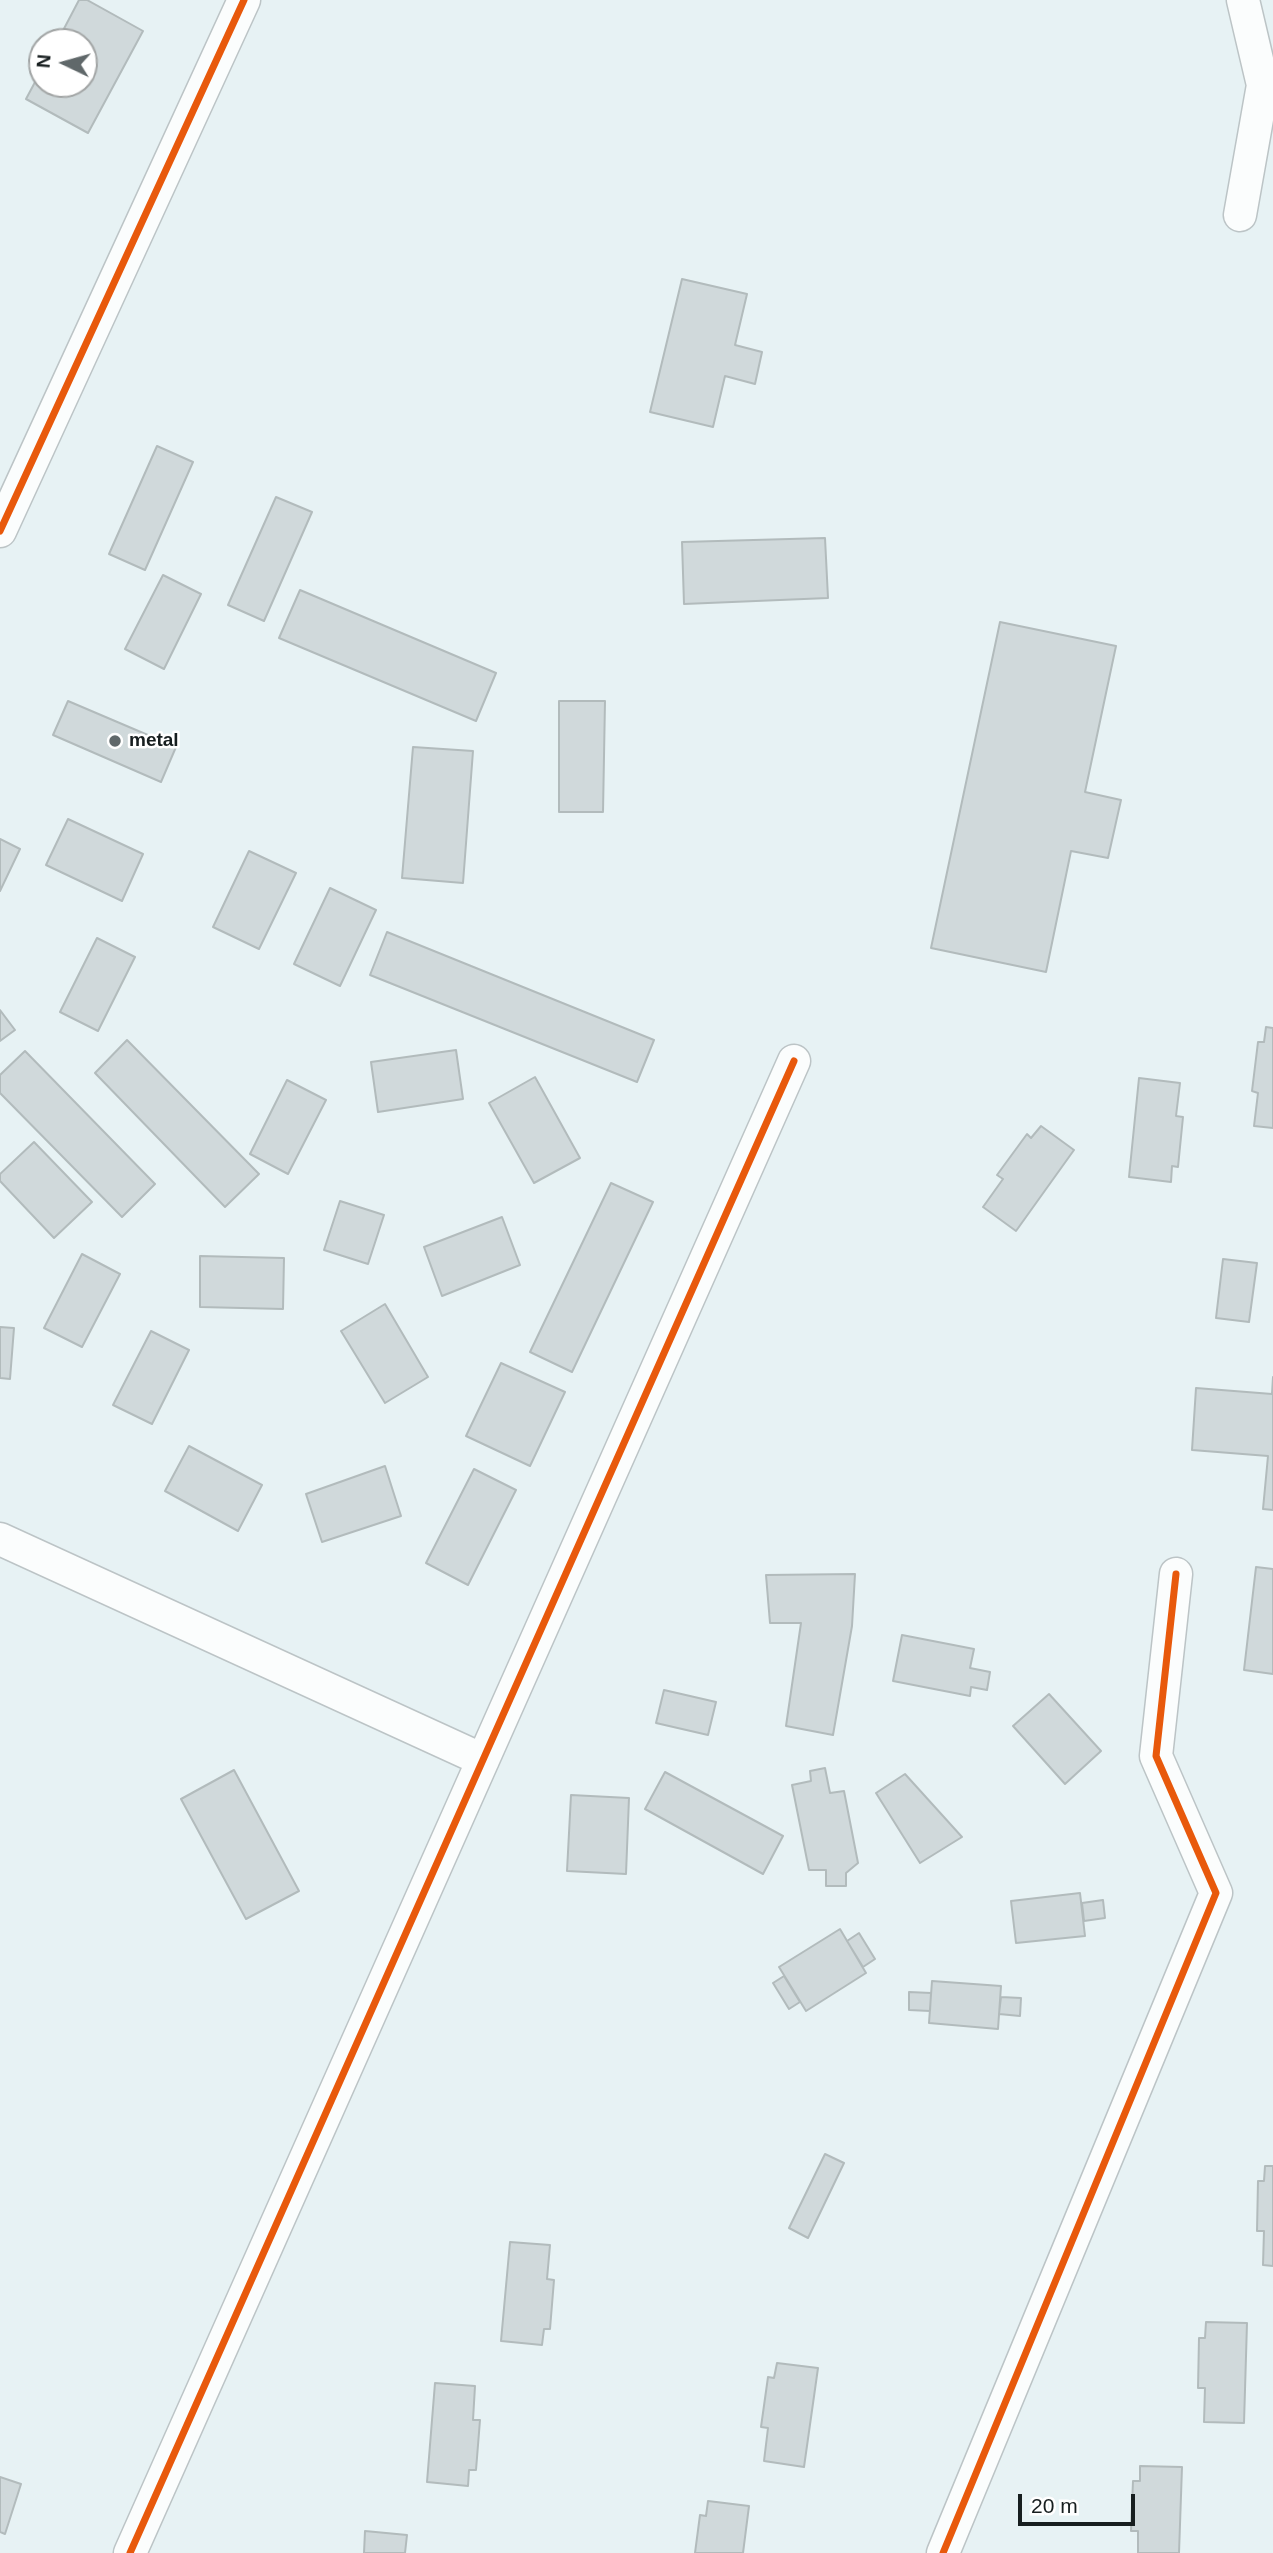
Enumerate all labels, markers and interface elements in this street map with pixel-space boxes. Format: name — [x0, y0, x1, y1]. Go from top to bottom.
north arrow — [28, 28, 98, 98]
text: N — [33, 54, 55, 69]
place label: metal — [129, 730, 179, 752]
marker: metal — [107, 733, 123, 749]
scale bar — [1021, 2480, 1138, 2524]
text: 20 m — [1031, 2494, 1078, 2517]

